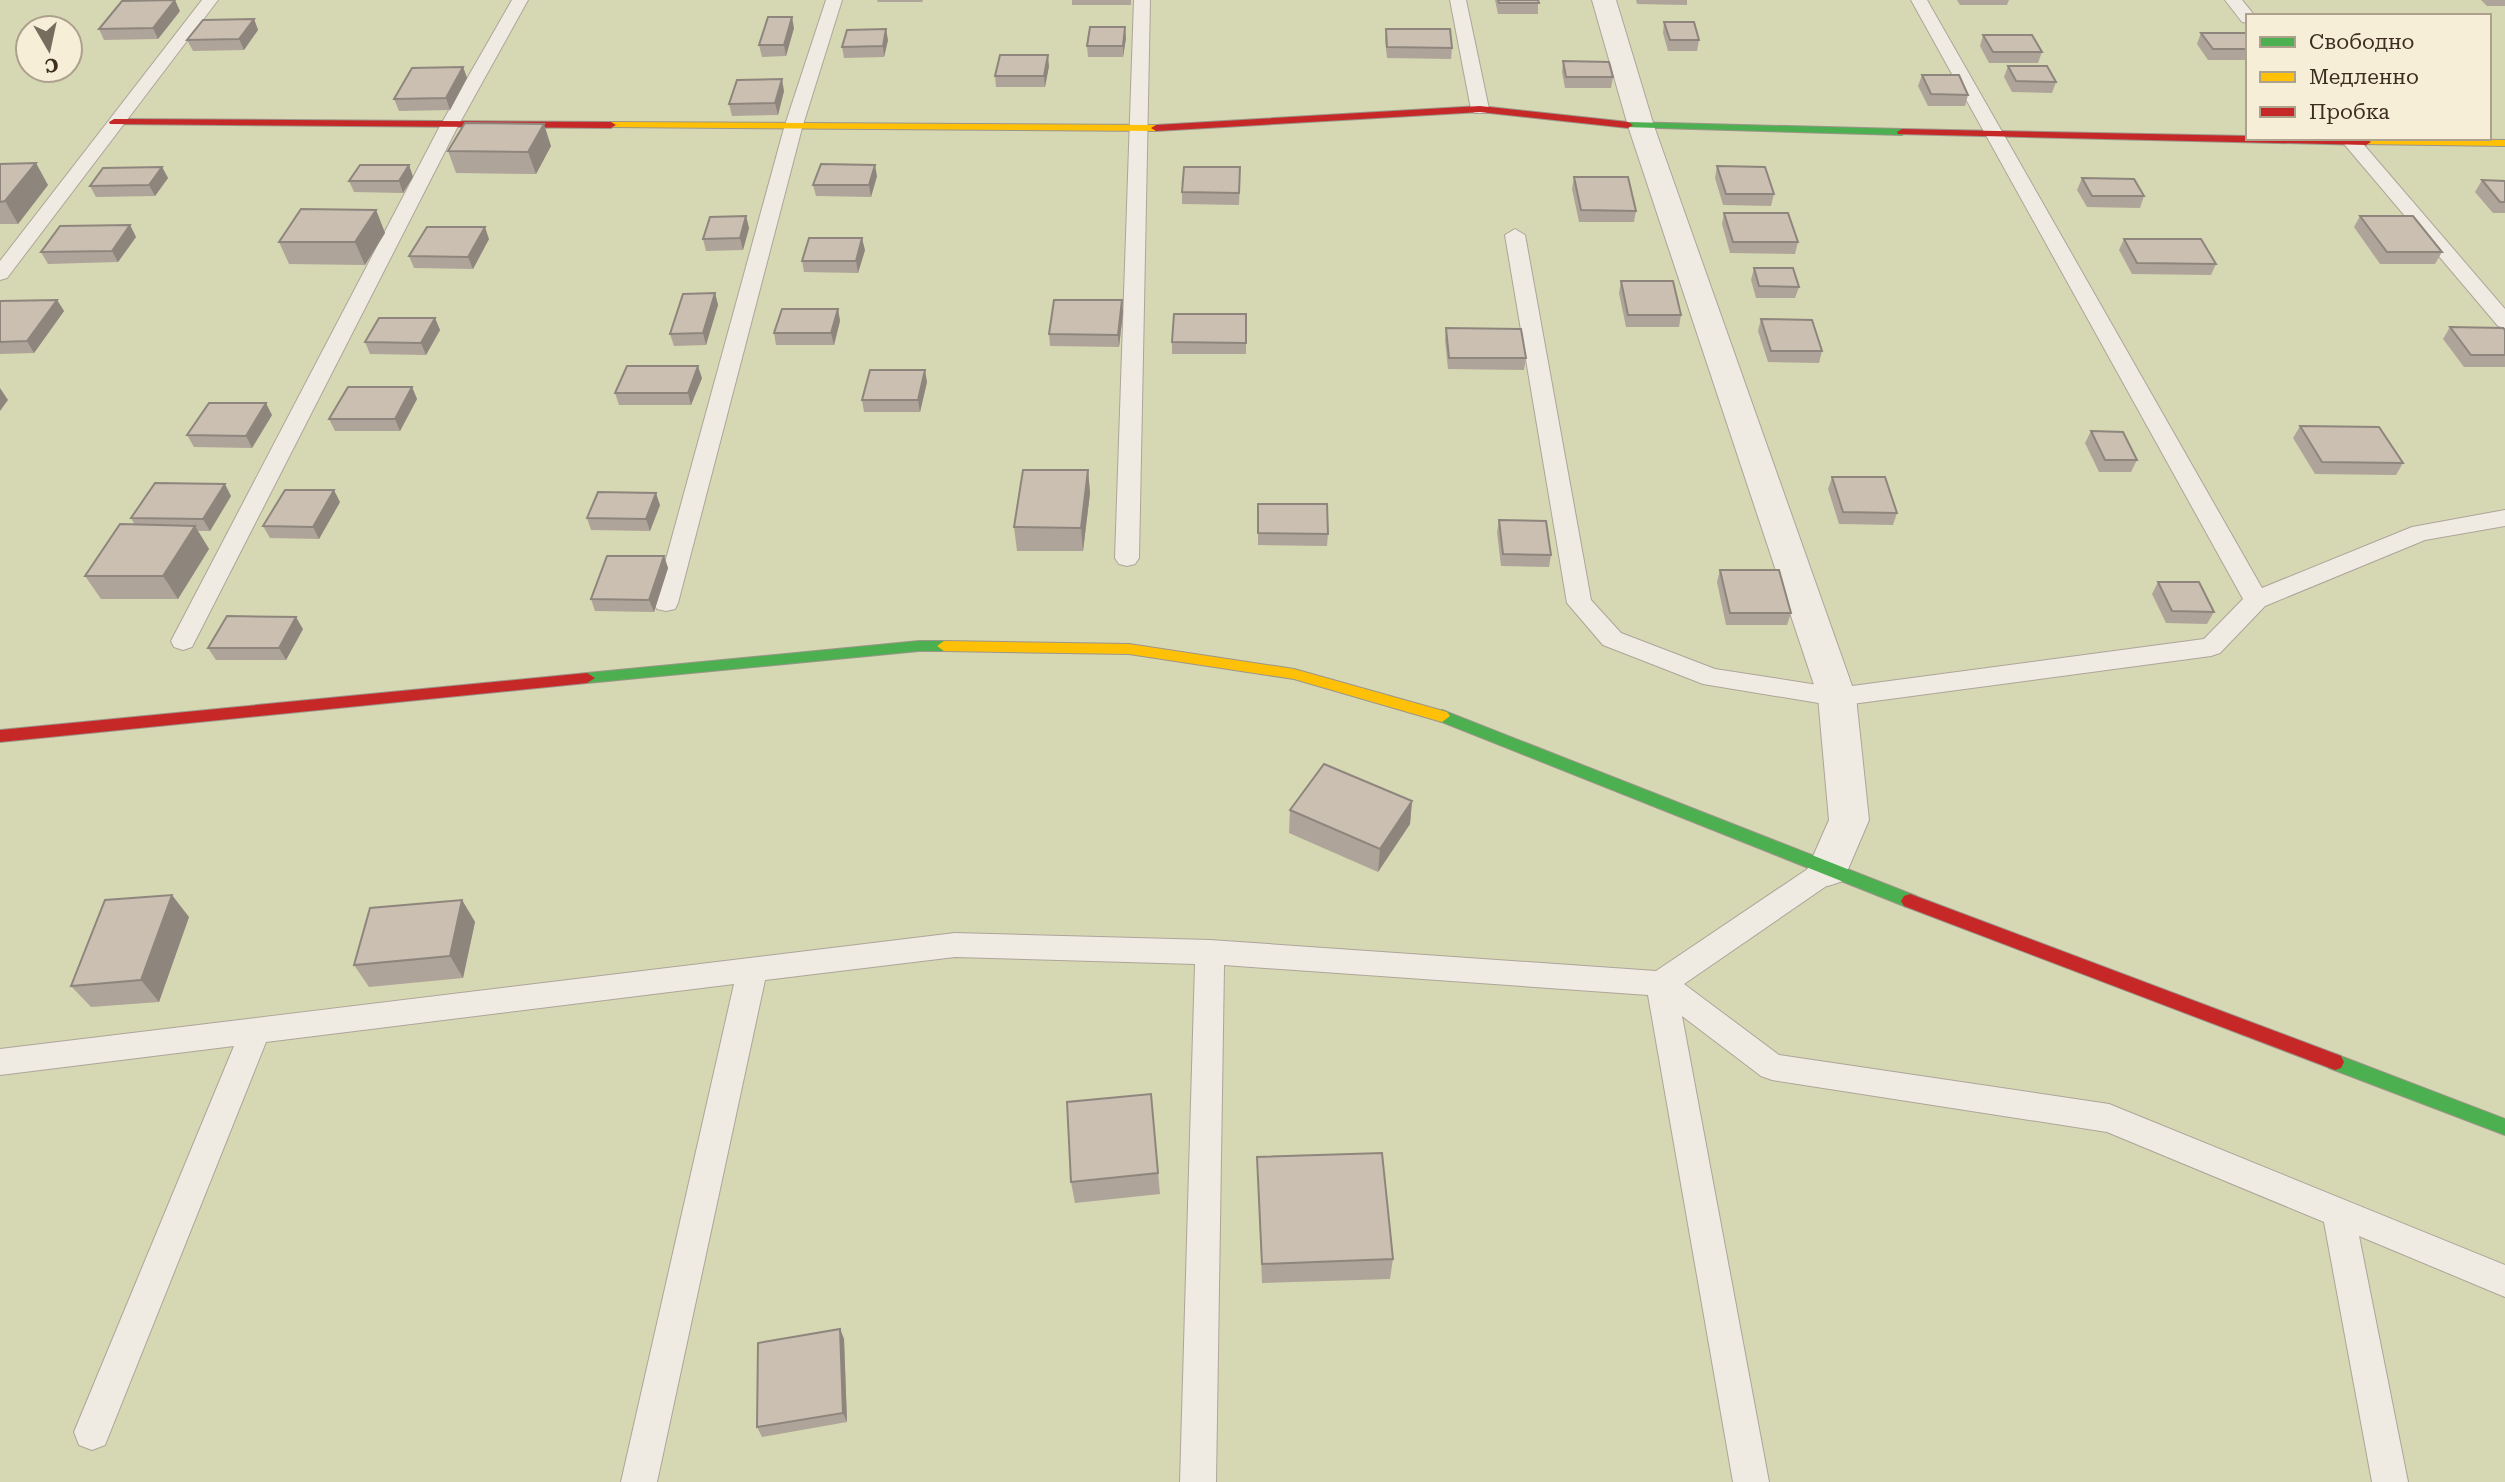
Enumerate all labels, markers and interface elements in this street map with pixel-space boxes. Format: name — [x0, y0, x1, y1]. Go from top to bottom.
north arrow — [14, 14, 84, 84]
legend — [2246, 14, 2491, 140]
text: Свободно — [2309, 30, 2415, 54]
text: С — [43, 53, 60, 78]
text: Медленно — [2309, 65, 2419, 89]
text: Пробка — [2309, 100, 2390, 124]

